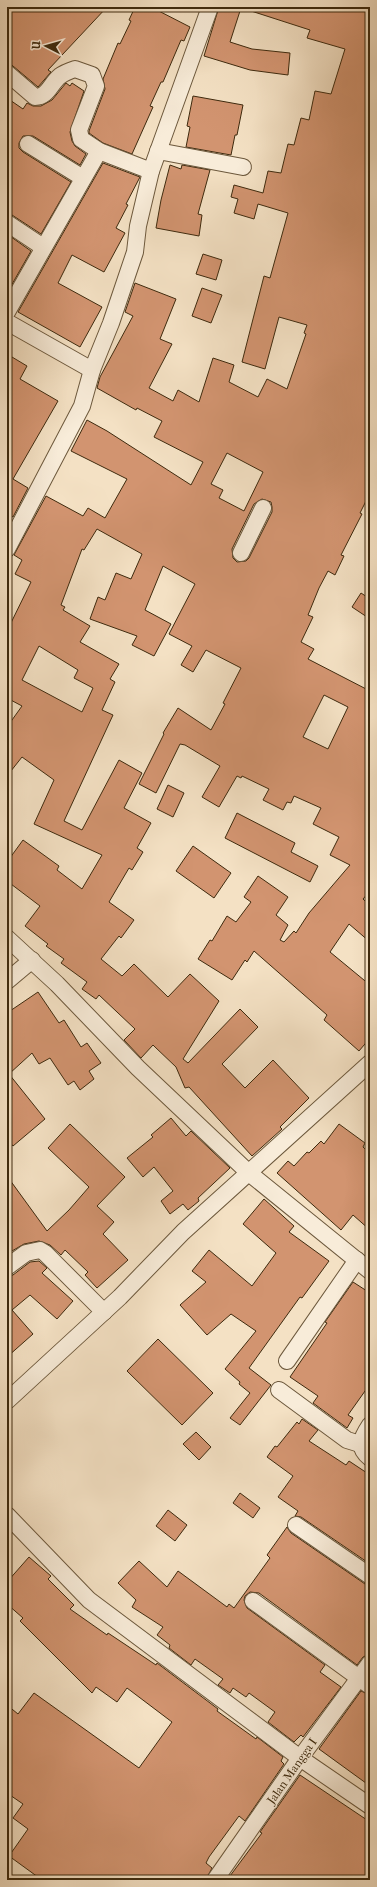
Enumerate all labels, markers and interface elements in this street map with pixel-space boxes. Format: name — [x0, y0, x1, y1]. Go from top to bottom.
north arrow — [26, 26, 66, 66]
text: U — [30, 40, 44, 51]
street label: Jalan Mangga I — [264, 1735, 320, 1808]

